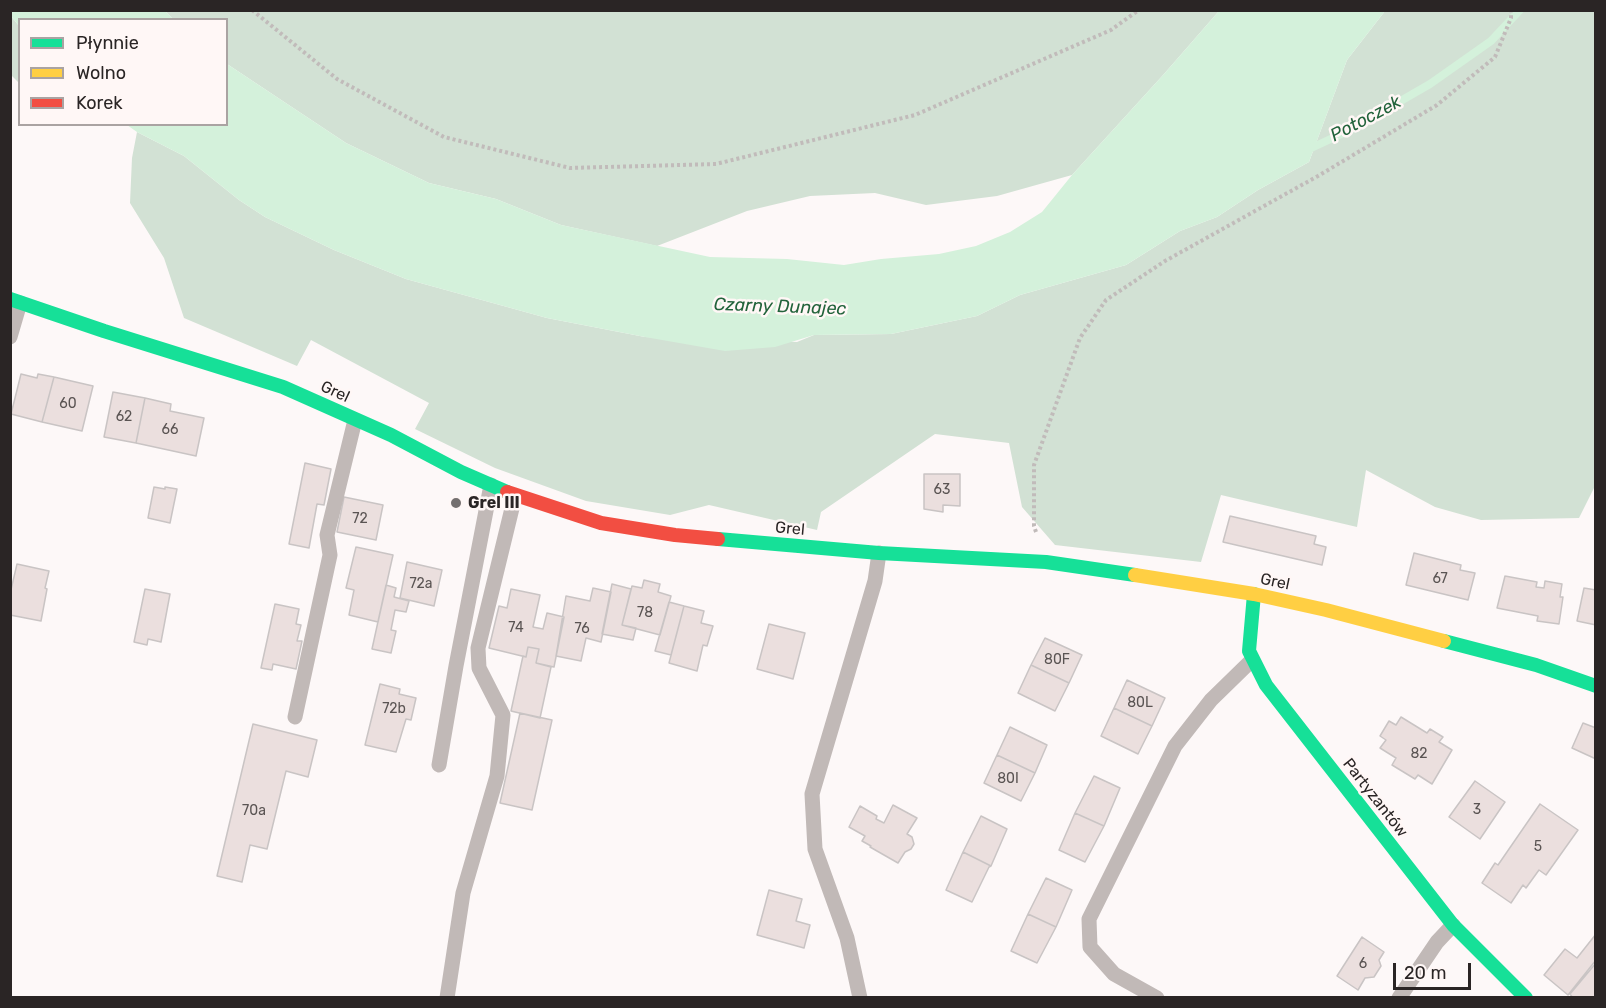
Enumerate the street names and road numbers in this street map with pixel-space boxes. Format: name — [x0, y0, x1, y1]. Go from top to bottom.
street label: Grel — [317, 377, 353, 407]
street label: Grel — [774, 518, 806, 540]
street label: Grel — [1258, 570, 1292, 594]
street label: Partyzantów — [1338, 755, 1412, 841]

